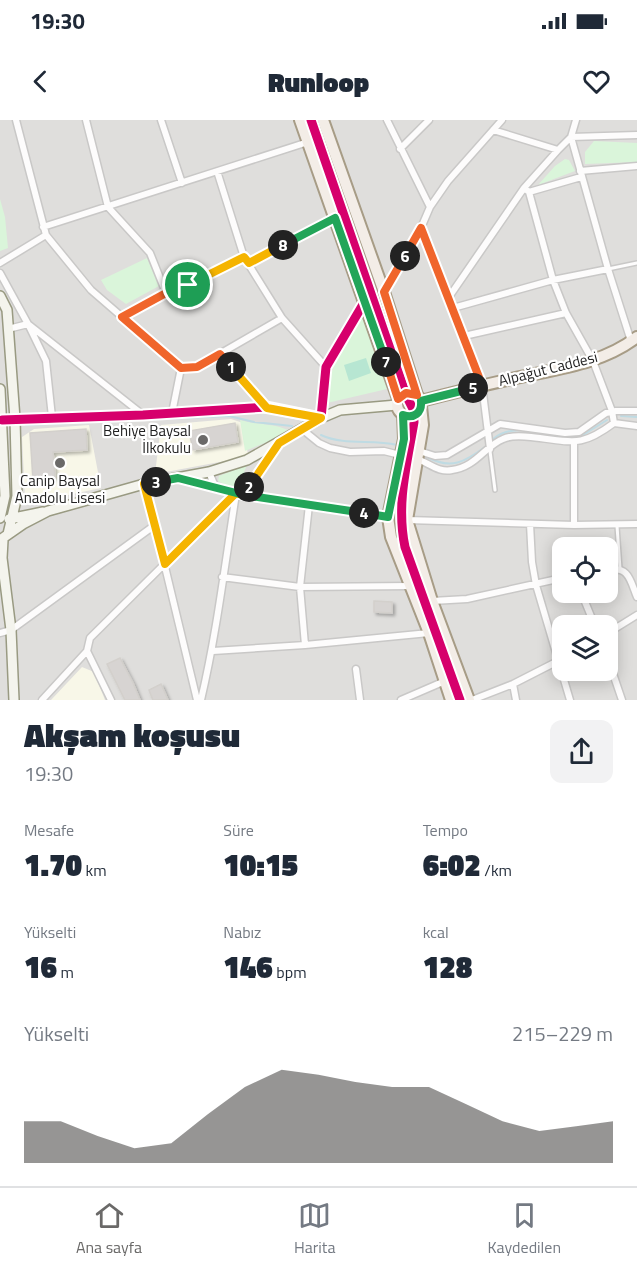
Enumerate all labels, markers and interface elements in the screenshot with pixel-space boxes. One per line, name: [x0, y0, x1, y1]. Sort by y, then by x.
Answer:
text: 19:30: [30, 4, 85, 38]
text: Runloop: [268, 61, 369, 102]
icon: back: [24, 65, 57, 98]
icon: heart: [580, 65, 613, 98]
pin: 8: [268, 230, 298, 260]
text: 8: [279, 233, 287, 257]
pin: 6: [390, 241, 420, 271]
text: 6: [401, 244, 409, 268]
pin: [162, 259, 213, 310]
icon: arrive: [171, 268, 204, 301]
street label: Alpağut Caddesi: [496, 345, 600, 392]
pin: 7: [371, 347, 401, 377]
text: 7: [382, 350, 390, 374]
pin: 1: [216, 352, 246, 382]
text: 1: [227, 355, 235, 379]
pin: 5: [458, 373, 488, 403]
text: 5: [469, 376, 477, 400]
place label: Behiye Baysal İlkokulu: [103, 419, 191, 459]
marker: Behiye Baysal İlkokulu: [196, 433, 210, 447]
marker: Canip Baysal Anadolu Lisesi: [53, 456, 67, 470]
pin: 3: [141, 467, 171, 497]
place label: Canip Baysal Anadolu Lisesi: [15, 469, 105, 509]
text: 3: [152, 470, 160, 494]
pin: 2: [234, 472, 264, 502]
text: 2: [245, 475, 253, 499]
pin: 4: [349, 498, 379, 528]
text: 4: [360, 501, 368, 525]
map controls: [552, 537, 618, 681]
button: locate: [552, 537, 618, 603]
button: layers: [552, 615, 618, 681]
text: Akşam koşusu: [24, 710, 240, 760]
button: share: [550, 720, 613, 783]
text: 19:30: [24, 758, 73, 789]
text: Mesafe: [24, 818, 74, 842]
text: Süre: [223, 818, 254, 842]
text: Tempo: [423, 818, 468, 842]
text: 1.70: [24, 842, 82, 888]
text: 10:15: [223, 842, 298, 888]
text: 6:02: [423, 842, 481, 888]
text: km: [82, 858, 107, 882]
text: /km: [481, 858, 512, 882]
text: Yükselti: [24, 920, 76, 944]
text: Nabız: [223, 920, 261, 944]
text: kcal: [423, 920, 449, 944]
text: 16: [24, 944, 57, 990]
text: 146: [223, 944, 273, 990]
text: 128: [423, 944, 472, 990]
text: m: [57, 960, 74, 984]
text: bpm: [273, 960, 307, 984]
text: Yükselti: [24, 1018, 89, 1049]
text: 215–229 m: [512, 1018, 613, 1049]
tab: Ana sayfa: [76, 1199, 142, 1259]
tab: Harita: [294, 1199, 336, 1259]
tab: Kaydedilen: [487, 1199, 561, 1259]

